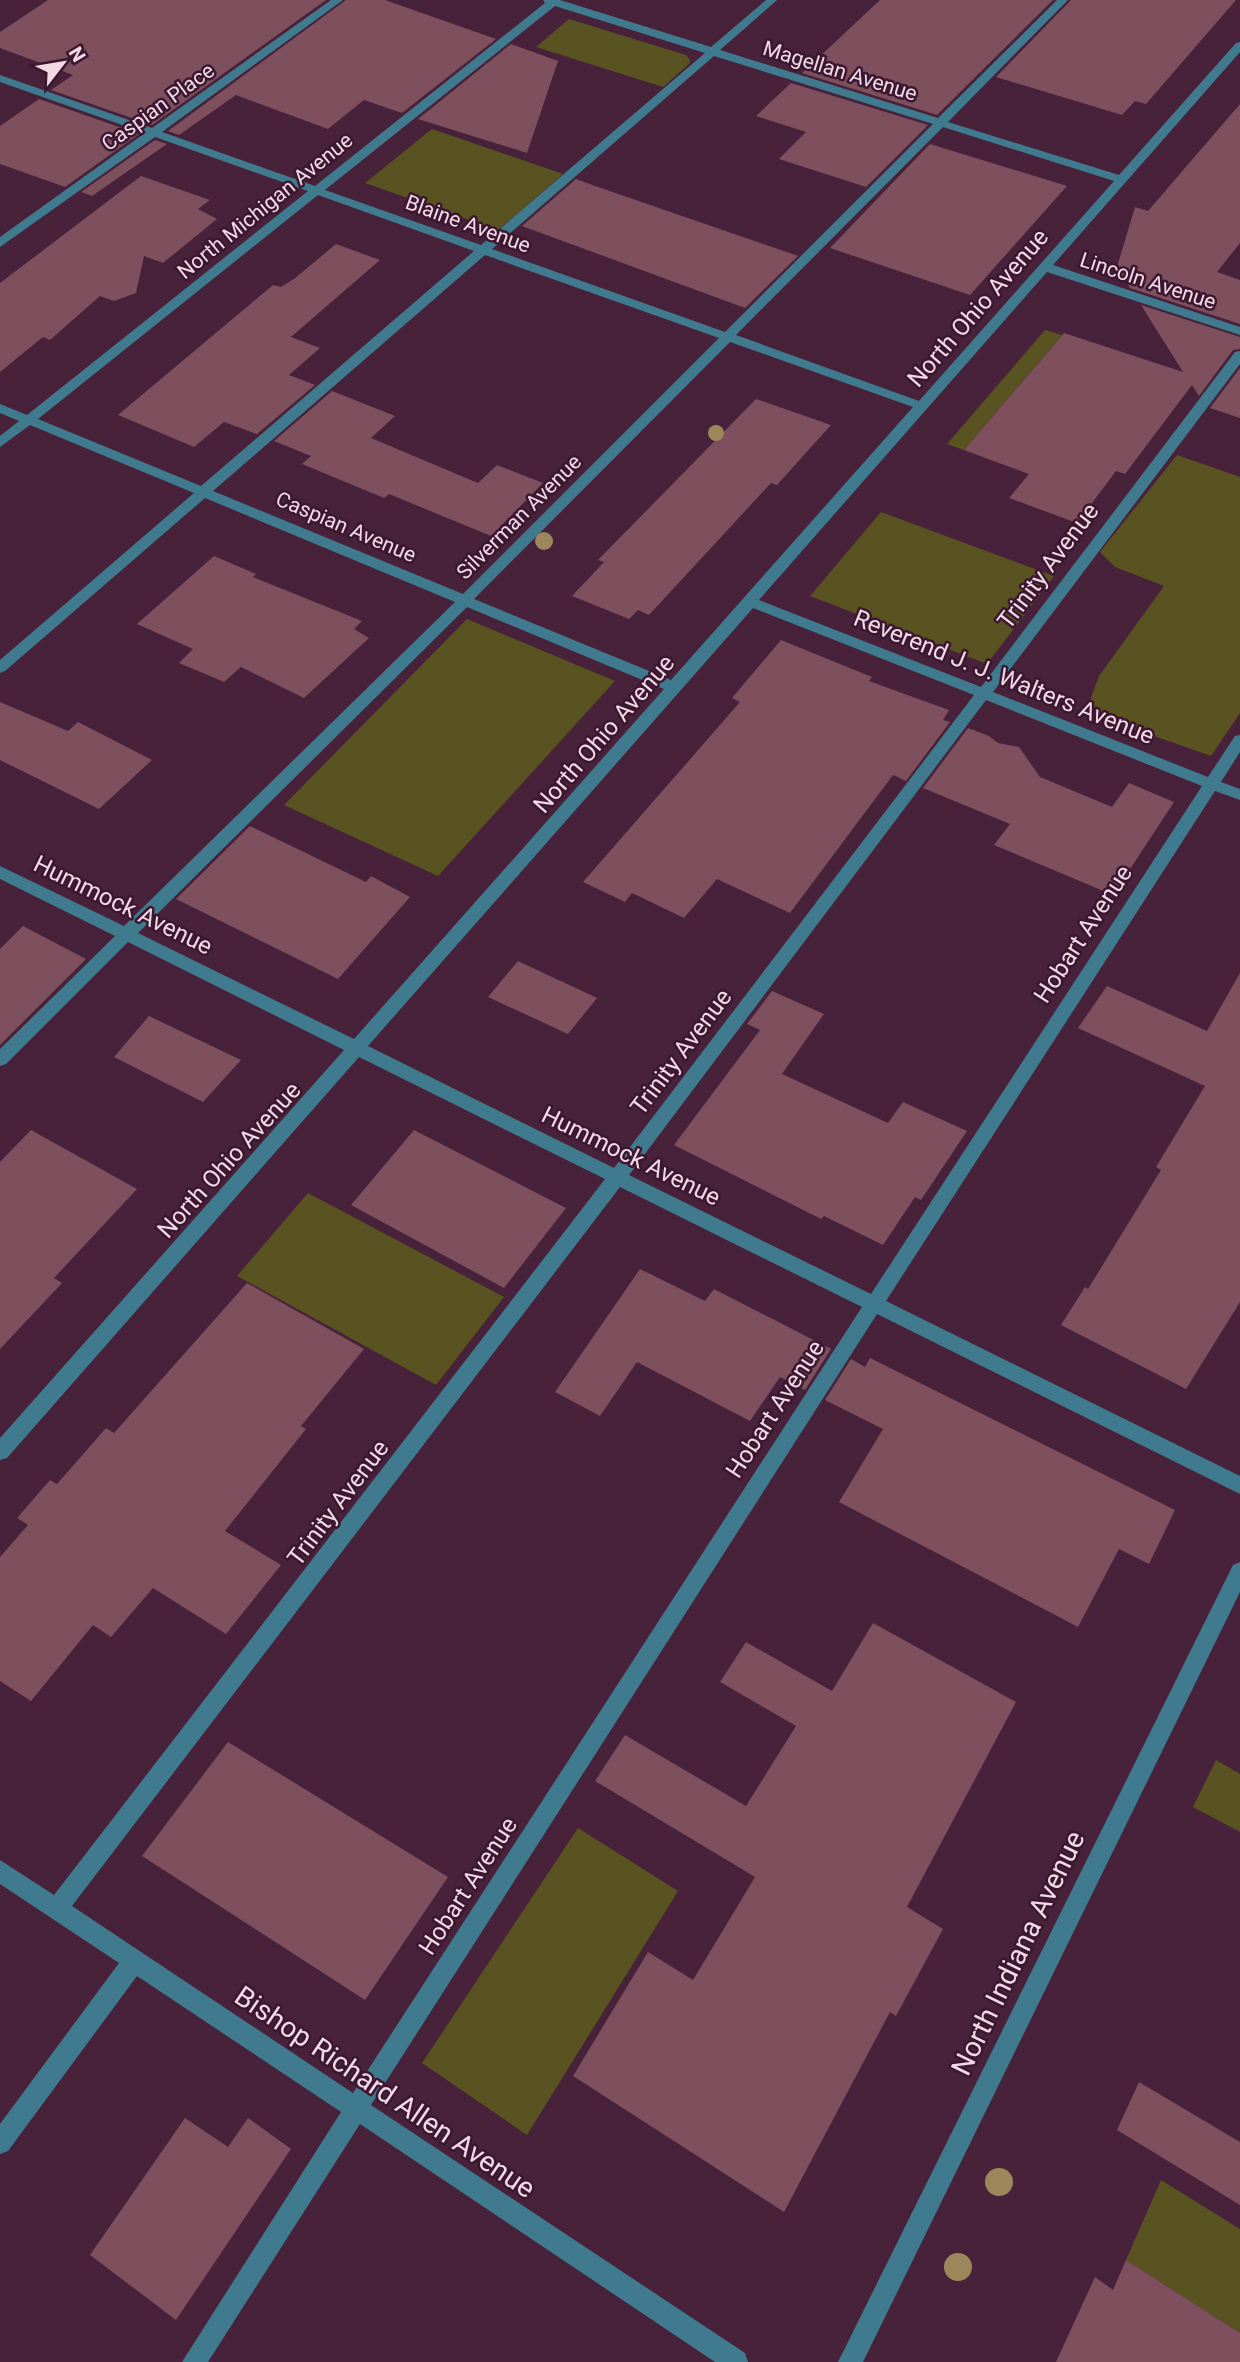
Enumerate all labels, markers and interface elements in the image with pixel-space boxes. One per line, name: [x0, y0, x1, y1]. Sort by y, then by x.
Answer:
north arrow: [28, 28, 98, 98]
street label: Magellan Avenue: [760, 36, 920, 106]
text: N: [64, 43, 90, 66]
street label: Caspian Place: [97, 58, 219, 156]
street label: North Michigan Avenue: [173, 128, 357, 284]
street label: Blaine Avenue: [402, 190, 534, 258]
street label: North Ohio Avenue: [902, 223, 1054, 393]
street label: Lincoln Avenue: [1077, 248, 1219, 314]
street label: Silverman Avenue: [452, 450, 586, 584]
street label: Caspian Avenue: [272, 487, 420, 567]
street label: Trinity Avenue: [992, 498, 1104, 634]
street label: Reverend J. J. Walters Avenue: [850, 604, 1158, 750]
street label: North Ohio Avenue: [528, 649, 680, 819]
street label: Hummock Avenue: [29, 850, 217, 960]
street label: Hobart Avenue: [1028, 860, 1138, 1008]
street label: Trinity Avenue: [625, 984, 737, 1120]
street label: North Ohio Avenue: [152, 1076, 306, 1244]
street label: Hummock Avenue: [537, 1101, 725, 1211]
street label: Hobart Avenue: [720, 1335, 830, 1483]
street label: Trinity Avenue: [282, 1435, 394, 1571]
street label: Hobart Avenue: [413, 1812, 523, 1960]
street label: North Indiana Avenue: [944, 1825, 1092, 2081]
street label: Bishop Richard Allen Avenue: [229, 1979, 541, 2205]

